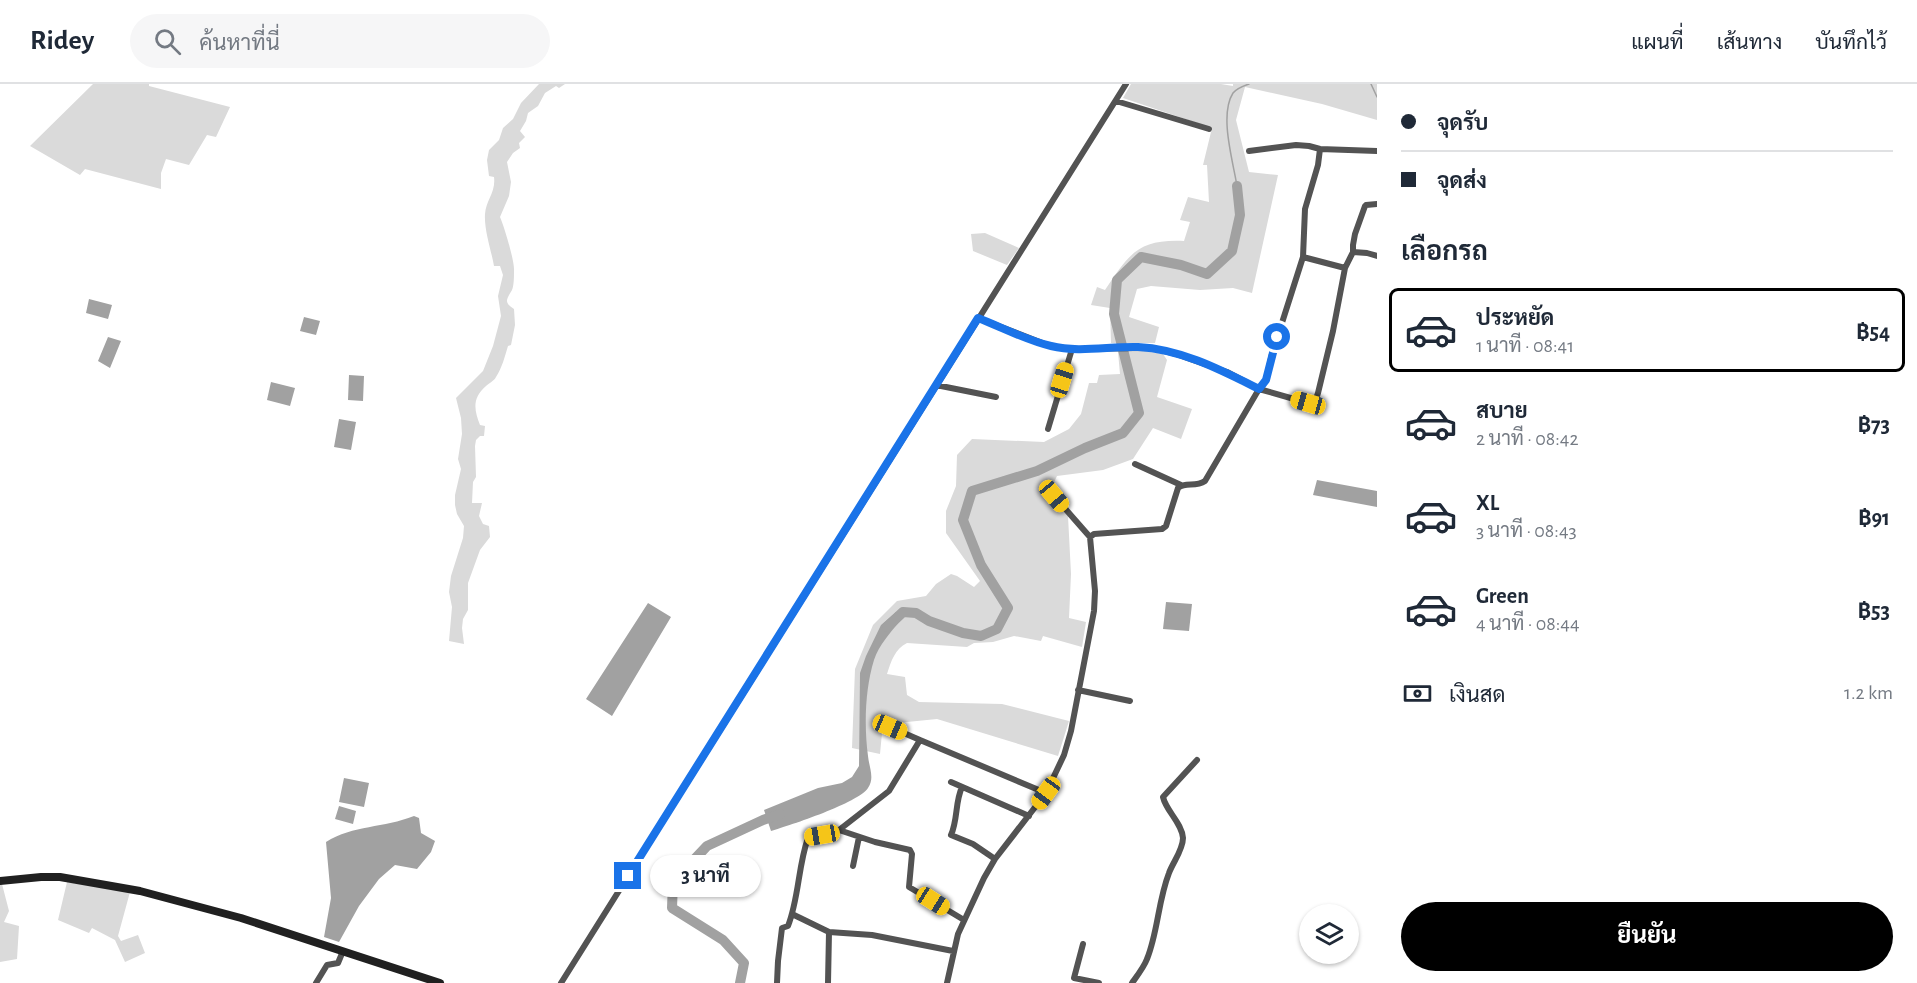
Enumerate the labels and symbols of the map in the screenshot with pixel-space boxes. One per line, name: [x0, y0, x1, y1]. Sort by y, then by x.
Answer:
route start: [1263, 323, 1290, 350]
car: [1048, 360, 1076, 400]
car: [1288, 389, 1328, 417]
car: [1036, 476, 1072, 516]
car: [870, 712, 910, 742]
car: [1028, 773, 1064, 813]
car: [803, 823, 841, 847]
callout: 3 นาที: [649, 855, 760, 897]
route end: [614, 862, 641, 889]
car: [913, 884, 953, 918]

